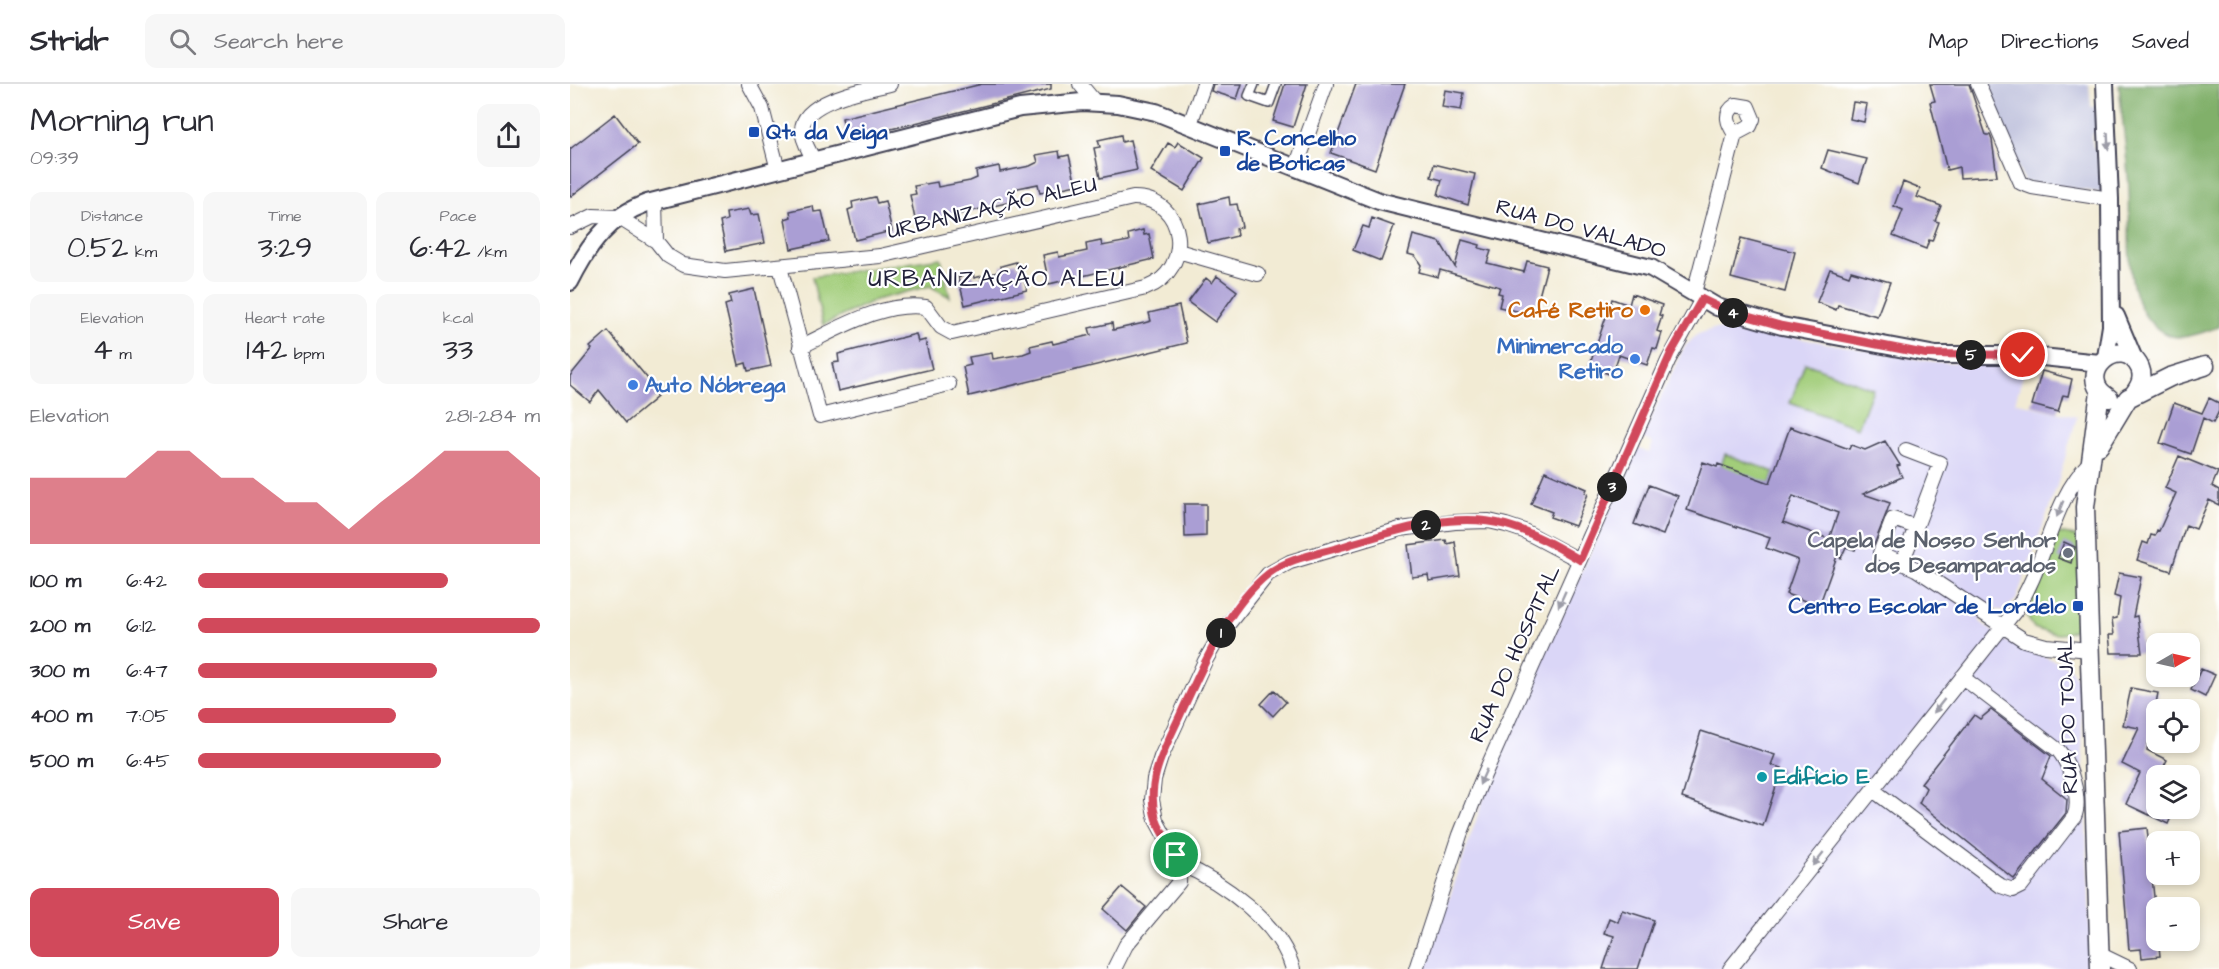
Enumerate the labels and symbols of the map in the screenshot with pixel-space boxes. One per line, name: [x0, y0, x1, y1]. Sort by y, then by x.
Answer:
place label: Qtª da Veiga: [766, 117, 889, 149]
place label: R. Concelho de Boticas: [1236, 123, 1357, 179]
marker: Qtª da Veiga: [747, 125, 761, 139]
one-way arrow: [2103, 132, 2112, 151]
marker: R. Concelho de Boticas: [1218, 144, 1232, 158]
street label: URBANIZAÇÃO ALEU: [884, 169, 1100, 247]
street label: RUA DO VALADO: [1492, 191, 1670, 267]
district label: URBANIZAÇÃO ALEU: [868, 262, 1126, 296]
place label: Café Retiro: [1508, 295, 1634, 326]
pin: 4: [1718, 298, 1748, 328]
marker: Café Retiro: [1638, 303, 1652, 317]
pin: [1997, 329, 2048, 380]
place label: Minimercado Retiro: [1497, 331, 1624, 387]
pin: 5: [1956, 340, 1986, 370]
marker: Minimercado Retiro: [1628, 352, 1642, 366]
place label: Auto Nóbrega: [645, 370, 786, 402]
marker: Auto Nóbrega: [626, 378, 640, 392]
pin: 3: [1597, 472, 1627, 502]
one-way arrow: [2055, 501, 2065, 519]
pin: 2: [1411, 510, 1441, 540]
place label: Capela de Nosso Senhor dos Desamparados: [1808, 525, 2057, 581]
marker: Capela de Nosso Senhor dos Desamparados: [2061, 546, 2075, 560]
street label: RUA DO HOSPITAL: [1462, 560, 1568, 748]
one-way arrow: [1557, 590, 1566, 608]
place label: Centro Escolar de Lordelo: [1789, 591, 2067, 622]
marker: Centro Escolar de Lordelo: [2071, 599, 2085, 613]
pin: 1: [1206, 618, 1236, 648]
north arrow: [2146, 633, 2200, 687]
street label: RUA DO TOJAL: [2050, 635, 2086, 795]
one-way arrow: [1933, 698, 1946, 714]
place label: Edifício E: [1774, 762, 1869, 793]
one-way arrow: [1478, 769, 1487, 786]
marker: Edifício E: [1755, 770, 1769, 784]
pin: [1150, 829, 1201, 880]
one-way arrow: [1813, 851, 1825, 866]

